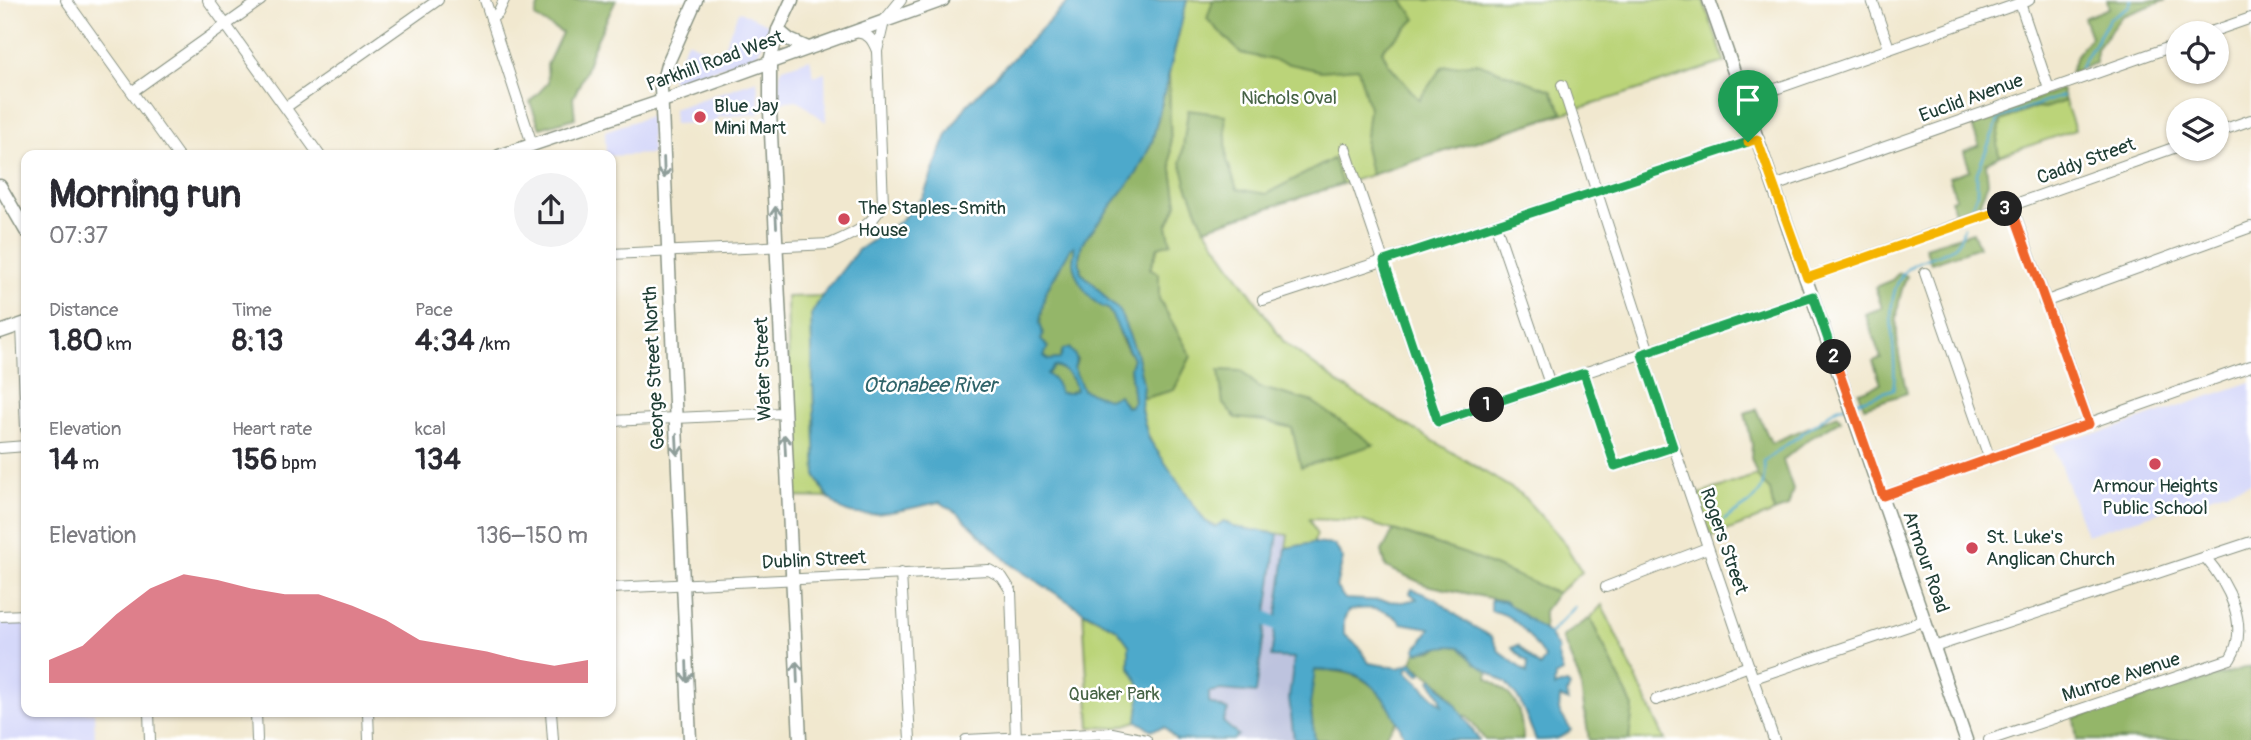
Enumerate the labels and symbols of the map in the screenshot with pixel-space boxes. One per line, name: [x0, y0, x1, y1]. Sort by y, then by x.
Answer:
street label: Parkhill Road West: [643, 25, 787, 97]
street label: Euclid Avenue: [1916, 68, 2027, 128]
pin: [1718, 70, 1778, 142]
park label: Nichols Oval: [1241, 86, 1337, 110]
place label: Blue Jay Mini Mart: [714, 94, 786, 140]
marker: Blue Jay Mini Mart: [692, 109, 708, 125]
street label: Caddy Street: [2034, 132, 2139, 190]
one-way arrow: [658, 157, 671, 180]
pin: 3: [1988, 192, 2022, 227]
place label: The Staples-Smith House: [858, 196, 1006, 242]
one-way arrow: [769, 207, 782, 229]
marker: The Staples-Smith House: [836, 211, 852, 227]
street label: George Street North: [638, 285, 670, 451]
street label: Water Street: [749, 316, 777, 421]
pin: 2: [1816, 340, 1852, 374]
water label: Otonabee River: [863, 372, 999, 399]
pin: 1: [1470, 388, 1504, 422]
one-way arrow: [671, 433, 684, 455]
one-way arrow: [778, 434, 791, 456]
marker: Armour Heights Public School: [2147, 456, 2163, 472]
place label: Armour Heights Public School: [2092, 474, 2218, 520]
street label: Rogers Street: [1695, 485, 1754, 598]
street label: Armour Road: [1897, 508, 1955, 616]
place label: St. Luke's Anglican Church: [1986, 525, 2115, 571]
marker: St. Luke's Anglican Church: [1964, 540, 1980, 556]
street label: Dublin Street: [761, 545, 867, 575]
street label: Munroe Avenue: [2059, 646, 2184, 707]
one-way arrow: [680, 660, 693, 683]
one-way arrow: [790, 661, 803, 684]
park label: Quaker Park: [1068, 682, 1160, 706]

